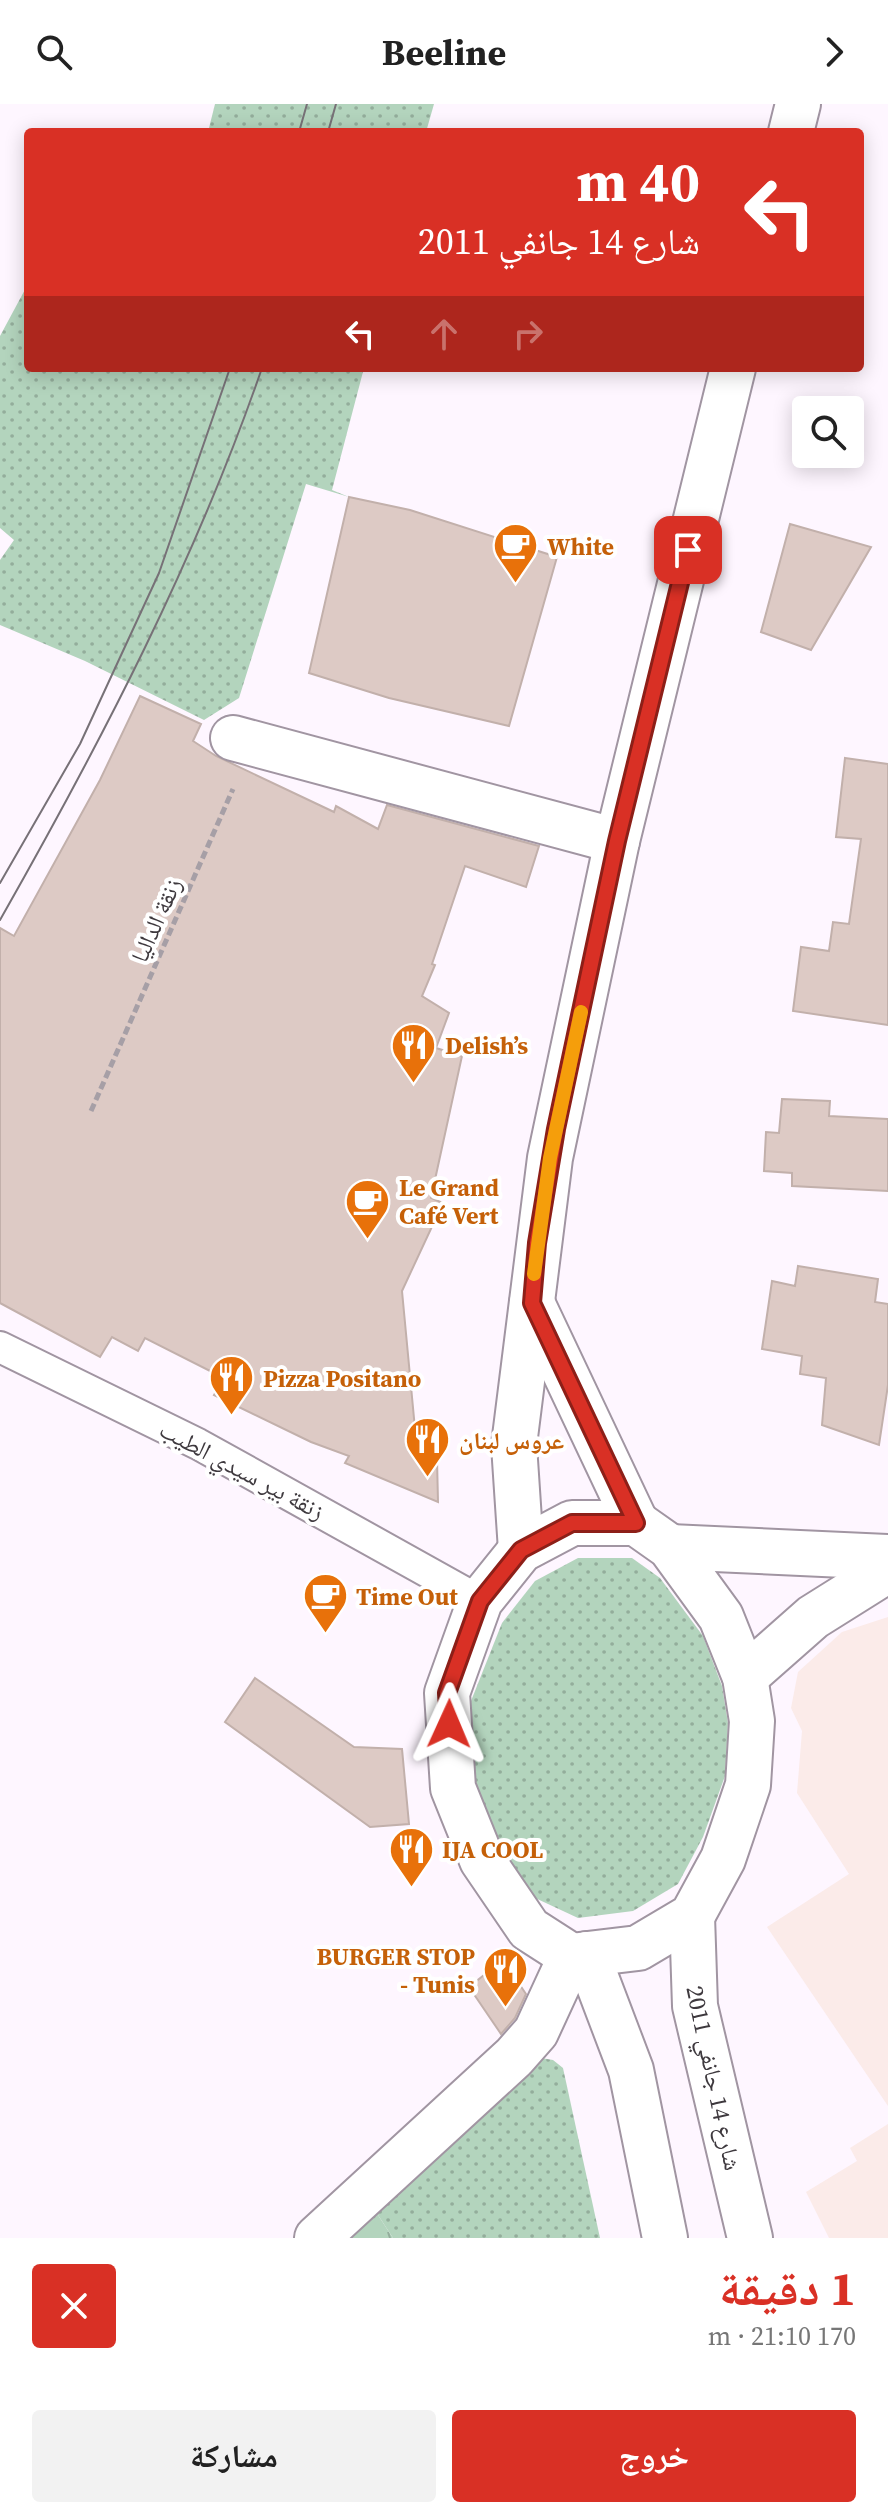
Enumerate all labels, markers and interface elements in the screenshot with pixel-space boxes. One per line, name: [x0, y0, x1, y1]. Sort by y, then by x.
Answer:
text: Beeline: [382, 28, 506, 77]
icon: search: [32, 30, 76, 74]
icon: forward: [812, 30, 856, 74]
text: 40 m: [577, 143, 700, 220]
icon: left: [728, 160, 832, 264]
text: شارع 14 جانفي 2011: [418, 217, 700, 266]
icon: left: [338, 312, 382, 356]
icon: ahead: [422, 312, 466, 356]
icon: right: [506, 312, 550, 356]
map controls: [792, 396, 864, 468]
button: search: [792, 396, 864, 468]
pin: [654, 516, 722, 584]
cafe icon: White: [492, 522, 540, 585]
icon: arrive: [666, 528, 710, 572]
place label: White: [547, 530, 614, 563]
street label: زنقة الداليا: [123, 873, 189, 967]
restaurant icon: Delish’s: [390, 1021, 438, 1084]
place label: Delish’s: [445, 1029, 528, 1062]
place label: Le Grand Café Vert: [399, 1171, 499, 1232]
cafe icon: Le Grand Café Vert: [344, 1177, 392, 1240]
restaurant icon: Pizza Positano: [208, 1354, 256, 1417]
place label: Pizza Positano: [263, 1362, 421, 1395]
street label: زنقة بير سيدي الطيب: [152, 1413, 330, 1530]
restaurant icon: عروس لبنان: [404, 1416, 452, 1479]
place label: عروس لبنان: [459, 1424, 564, 1457]
cafe icon: Time Out: [301, 1572, 349, 1635]
place label: Time Out: [356, 1580, 458, 1613]
position arrow: [407, 1682, 491, 1766]
restaurant icon: IJA COOL: [387, 1825, 435, 1888]
place label: IJA COOL: [442, 1833, 543, 1866]
place label: BURGER STOP - Tunis: [317, 1940, 475, 2001]
restaurant icon: BURGER STOP - Tunis: [482, 1946, 530, 2009]
street label: شارع 14 جانفي 2011: [675, 1983, 750, 2174]
text: 1 دقيقة: [719, 2255, 856, 2321]
button: close: [32, 2264, 116, 2348]
text: 170 m · 21:10: [708, 2318, 856, 2354]
button: مشاركة: [32, 2410, 436, 2502]
button: خروج: [452, 2410, 856, 2502]

